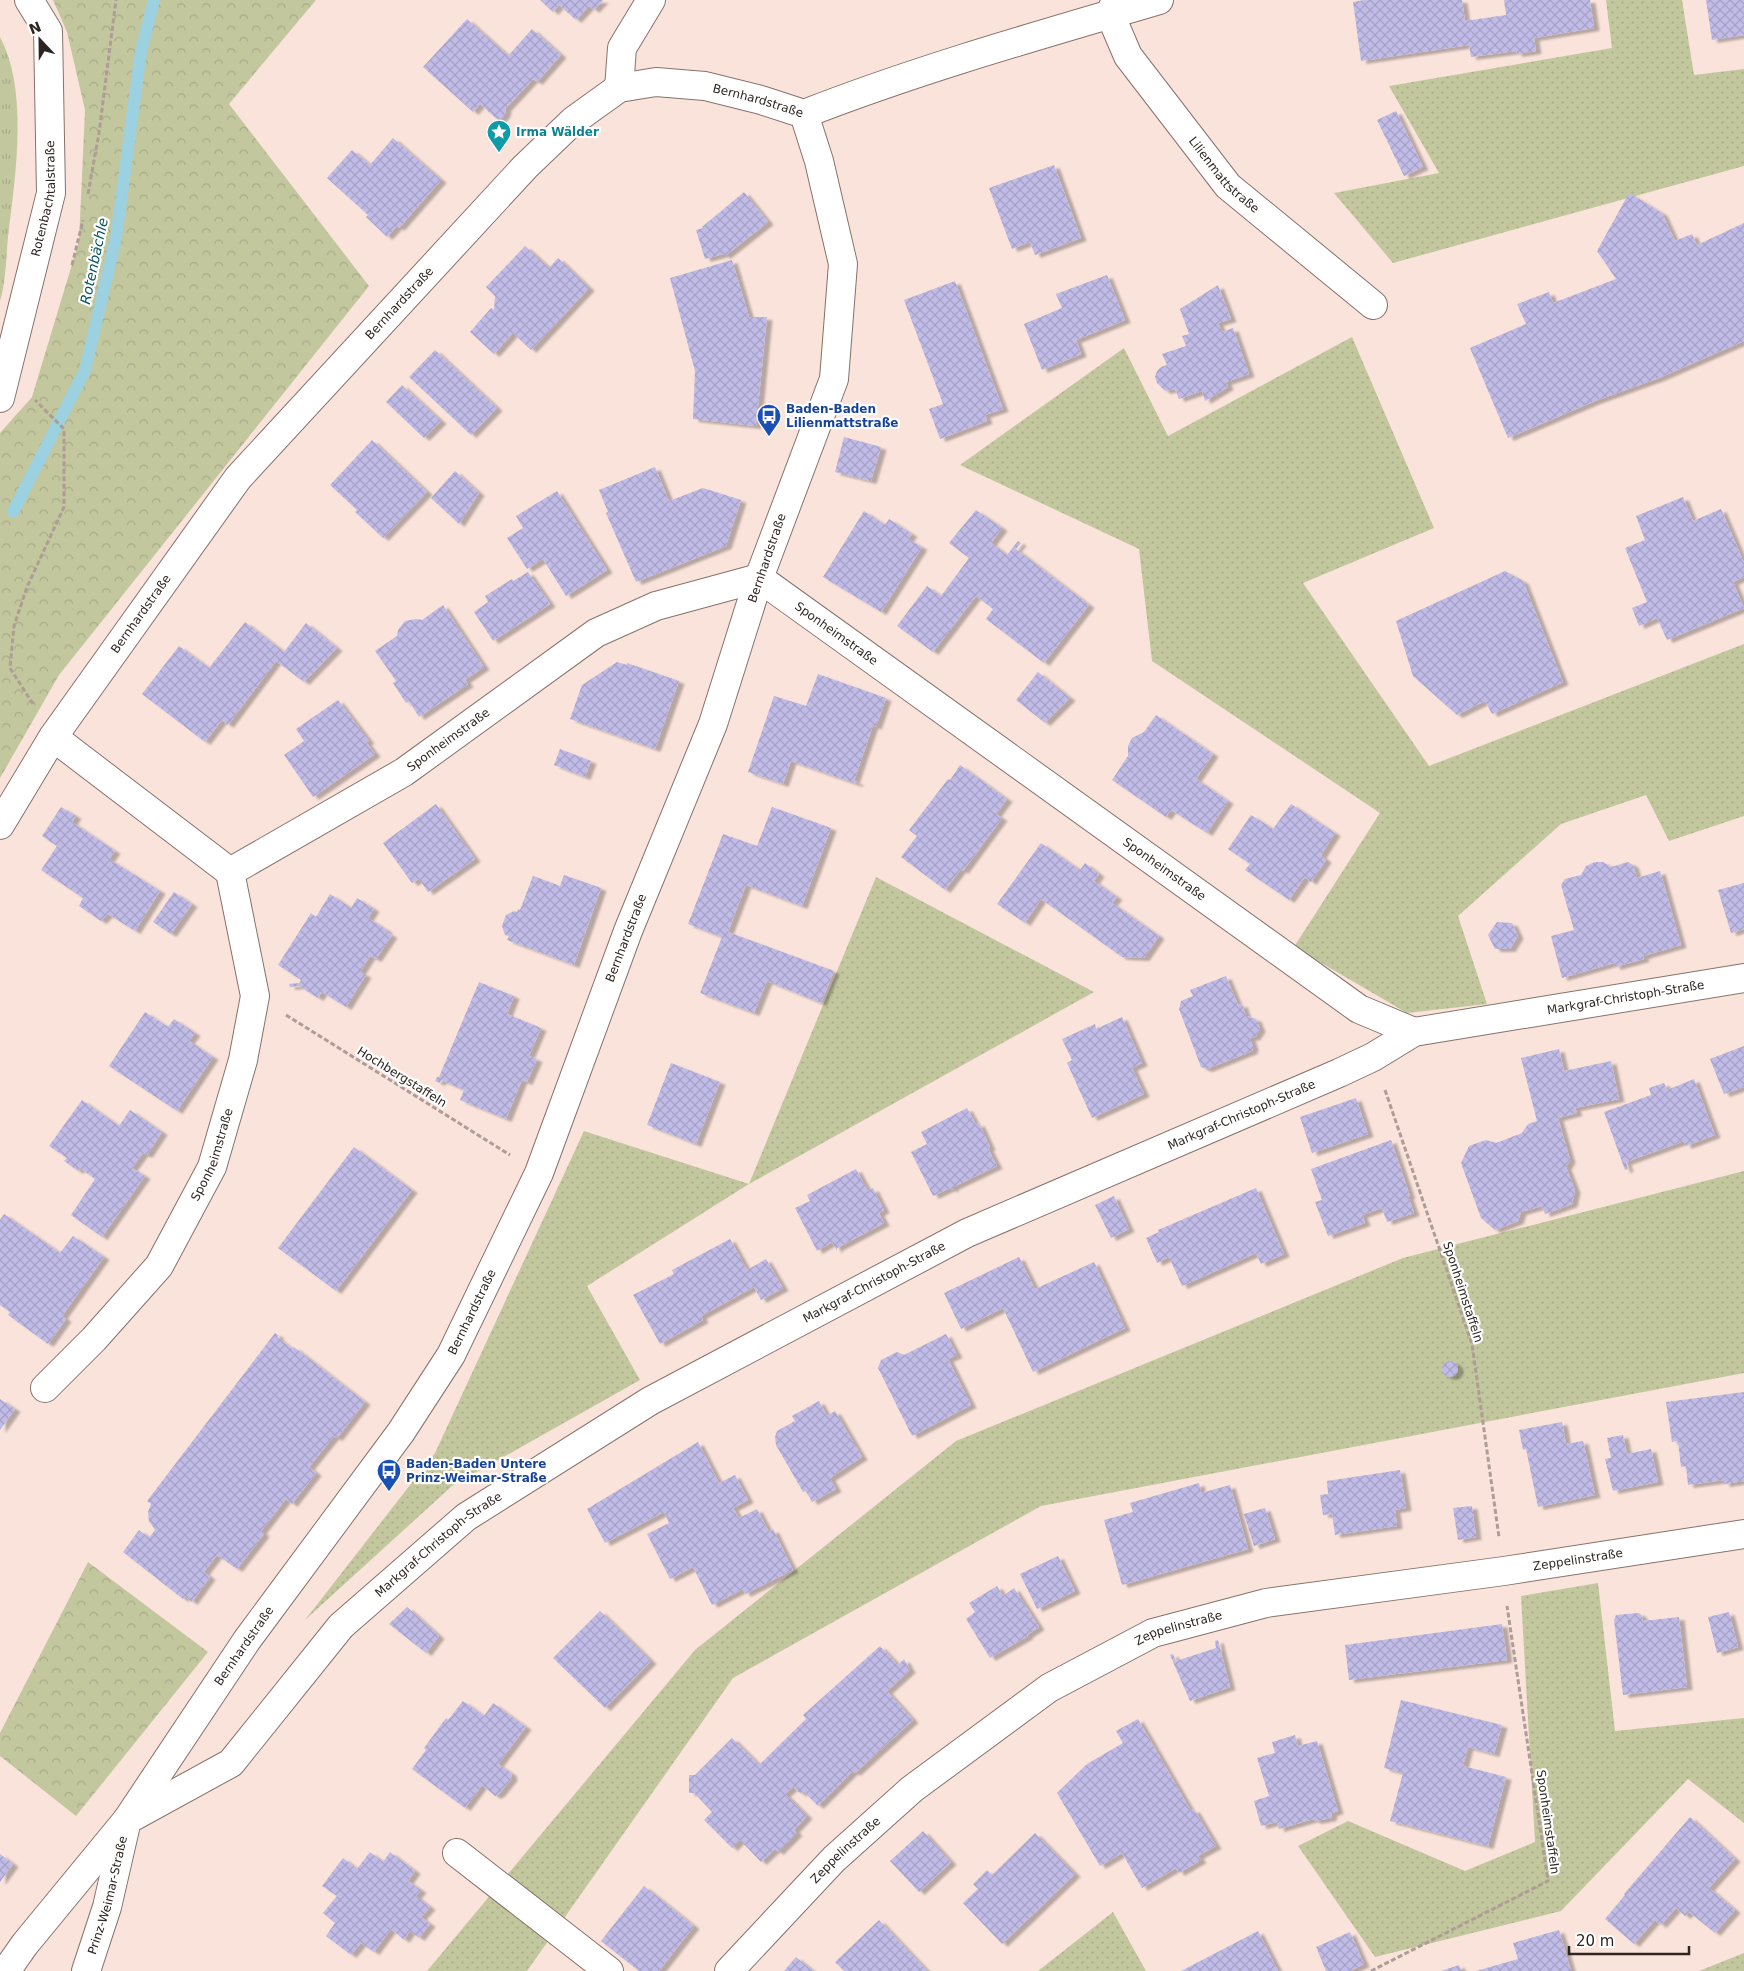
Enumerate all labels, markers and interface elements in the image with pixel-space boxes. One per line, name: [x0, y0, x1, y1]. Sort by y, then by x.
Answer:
north arrow: [15, 15, 65, 65]
text: N: [27, 18, 44, 38]
street label: Bernhardstraße: [711, 81, 805, 120]
place icon: Irma Wälder: [486, 119, 512, 153]
place label: Irma Wälder: [516, 125, 599, 139]
street label: Lilienmattstraße: [1186, 134, 1262, 216]
street label: Rotenbachtalstraße: [28, 140, 58, 258]
water label: Rotenbächle: [77, 216, 111, 306]
street label: Bernhardstraße: [363, 264, 436, 342]
place label: Baden-Baden Lilienmattstraße: [786, 402, 898, 430]
bus stop icon: Baden-Baden Lilienmattstraße: [756, 403, 782, 437]
street label: Bernhardstraße: [745, 512, 789, 604]
street label: Bernhardstraße: [108, 572, 174, 656]
street label: Sponheimstraße: [792, 599, 880, 668]
street label: Sponheimstraße: [404, 705, 492, 774]
street label: Sponheimstraße: [1120, 835, 1208, 904]
street label: Bernhardstraße: [603, 892, 649, 984]
street label: Markgraf-Christoph-Straße: [1546, 978, 1705, 1017]
street label: Hochbergstaffeln: [355, 1044, 449, 1110]
street label: Markgraf-Christoph-Straße: [1166, 1077, 1318, 1153]
street label: Sponheimstraße: [188, 1107, 236, 1203]
street label: Markgraf-Christoph-Straße: [801, 1239, 948, 1326]
street label: Sponheimstaffeln: [1440, 1240, 1486, 1344]
street label: Bernhardstraße: [445, 1267, 499, 1357]
place label: Baden-Baden Untere Prinz-Weimar-Straße: [406, 1457, 547, 1485]
bus stop icon: Baden-Baden Untere Prinz-Weimar-Straße: [376, 1458, 402, 1492]
street label: Markgraf-Christoph-Straße: [372, 1489, 504, 1600]
street label: Zeppelinstraße: [1532, 1546, 1624, 1573]
street label: Bernhardstraße: [211, 1604, 277, 1688]
street label: Zeppelinstraße: [1132, 1608, 1224, 1648]
street label: Sponheimstaffeln: [1534, 1769, 1562, 1875]
street label: Zeppelinstraße: [808, 1814, 883, 1886]
street label: Prinz-Weimar-Straße: [85, 1835, 130, 1956]
scale bar: [1569, 1924, 1689, 1956]
text: 20 m: [1576, 1932, 1614, 1950]

